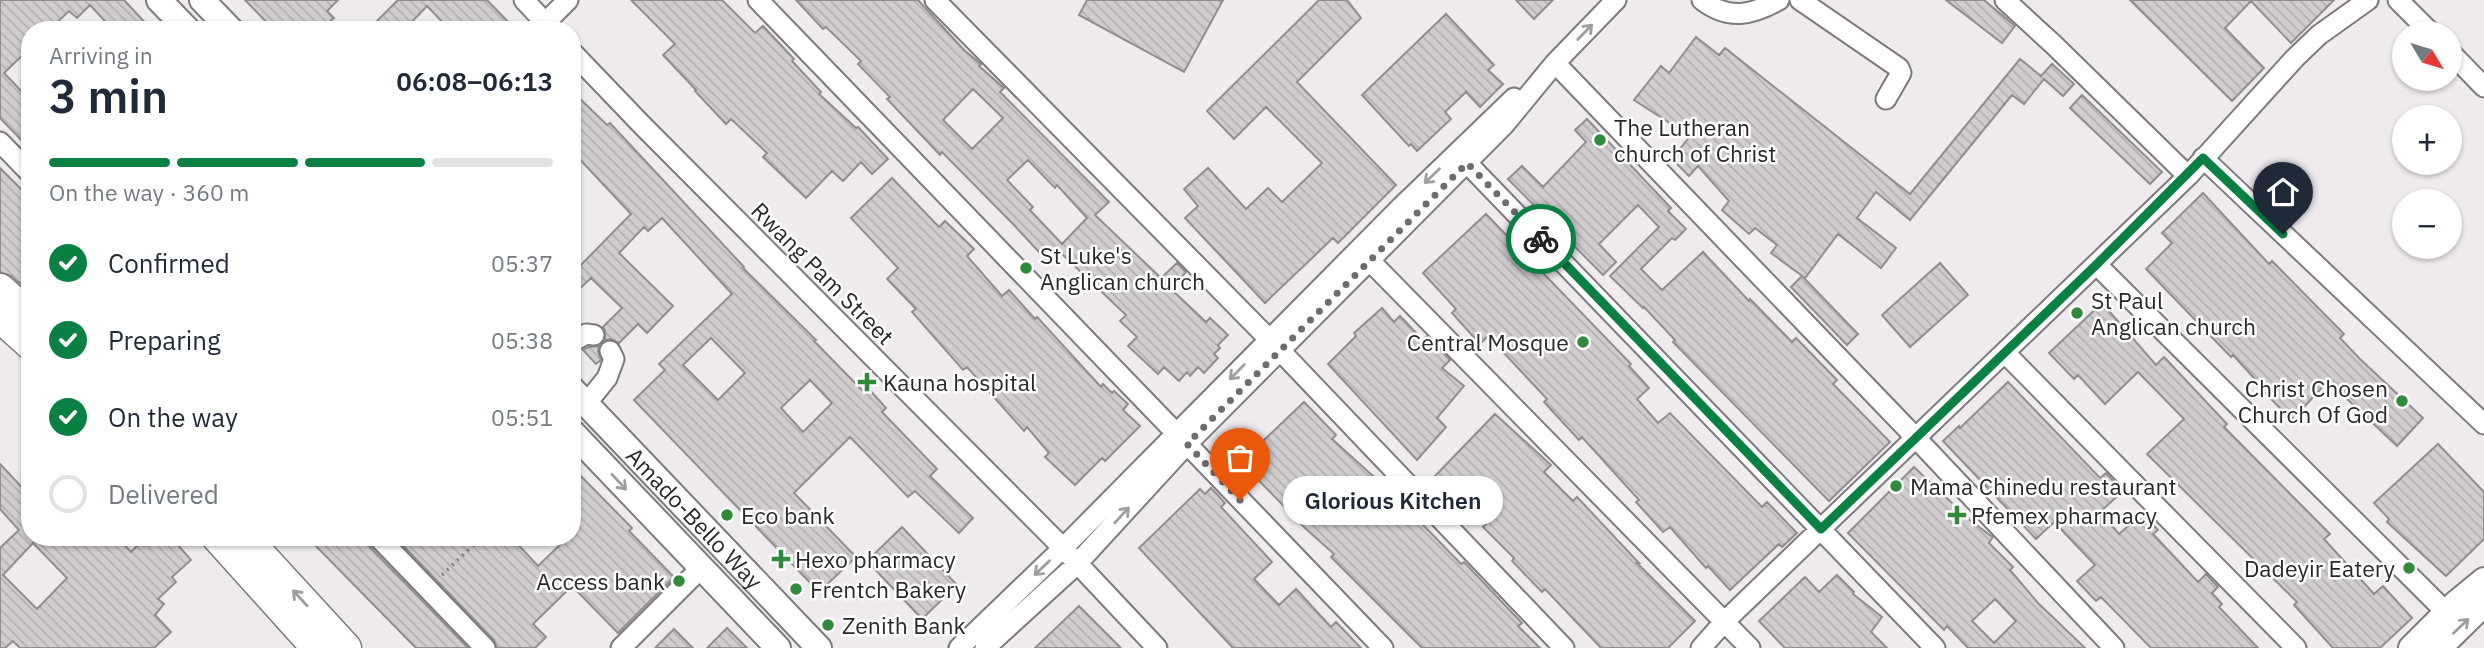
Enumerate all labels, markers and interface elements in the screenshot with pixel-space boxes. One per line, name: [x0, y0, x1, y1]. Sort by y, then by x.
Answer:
north arrow: [2392, 21, 2462, 91]
map controls: [2392, 21, 2462, 259]
one-way arrow: [1577, 23, 1594, 40]
text: Arriving in: [49, 40, 153, 70]
text: 06:08–06:13: [396, 64, 553, 98]
text: 3 min: [49, 66, 168, 126]
button: +: [2392, 105, 2462, 175]
place label: The Lutheran church of Christ: [1614, 112, 1776, 168]
marker: The Lutheran church of Christ: [1592, 132, 1608, 148]
pin: [2253, 162, 2313, 234]
one-way arrow: [1424, 167, 1441, 184]
icon: home: [2264, 173, 2302, 211]
text: On the way · 360 m: [49, 177, 249, 207]
button: −: [2392, 189, 2462, 259]
street label: Rwang Pam Street: [745, 195, 901, 351]
courier: [1506, 204, 1576, 274]
icon: bike: [1522, 220, 1560, 258]
place label: St Luke's Anglican church: [1040, 240, 1205, 296]
icon: check: [49, 244, 87, 282]
text: Confirmed: [108, 246, 230, 280]
text: 05:37: [491, 248, 553, 278]
marker: St Luke's Anglican church: [1018, 260, 1034, 276]
place label: St Paul Anglican church: [2091, 285, 2256, 341]
marker: St Paul Anglican church: [2069, 305, 2085, 321]
icon: check: [49, 321, 87, 359]
text: Preparing: [108, 323, 221, 357]
text: 05:38: [491, 325, 553, 355]
place label: Central Mosque: [1407, 327, 1569, 357]
marker: Central Mosque: [1575, 334, 1591, 350]
one-way arrow: [1229, 363, 1246, 380]
place label: Kauna hospital: [883, 367, 1036, 397]
marker: Kauna hospital: [857, 372, 877, 392]
place label: Christ Chosen Church Of God: [2238, 373, 2388, 429]
marker: Christ Chosen Church Of God: [2394, 393, 2410, 409]
icon: check: [49, 398, 87, 436]
text: On the way: [108, 400, 238, 434]
text: 05:51: [491, 402, 553, 432]
pin: [1210, 428, 1270, 500]
icon: bag: [1221, 439, 1259, 477]
street label: Amado-Bello Way: [620, 440, 770, 596]
place label: Mama Chinedu restaurant: [1910, 471, 2177, 501]
one-way arrow: [611, 473, 628, 490]
callout: Glorious Kitchen: [1282, 476, 1502, 524]
text: Delivered: [108, 477, 219, 511]
marker: Mama Chinedu restaurant: [1888, 478, 1904, 494]
text: Glorious Kitchen: [1305, 485, 1481, 515]
place label: Eco bank: [741, 500, 835, 530]
place label: Pfemex pharmacy: [1971, 500, 2158, 530]
one-way arrow: [1114, 506, 1130, 524]
marker: Eco bank: [719, 507, 735, 523]
marker: Pfemex pharmacy: [1949, 507, 1965, 523]
place label: Hexo pharmacy: [795, 544, 956, 574]
marker: Hexo pharmacy: [773, 551, 789, 567]
place label: Dadeyir Eatery: [2244, 553, 2396, 583]
one-way arrow: [1034, 559, 1051, 576]
marker: Dadeyir Eatery: [2401, 560, 2417, 576]
place label: Access bank: [536, 566, 665, 596]
marker: Access bank: [671, 573, 687, 589]
place label: Frentch Bakery: [810, 574, 967, 604]
marker: Frentch Bakery: [788, 581, 804, 597]
one-way arrow: [291, 590, 308, 607]
place label: Zenith Bank: [842, 610, 966, 640]
marker: Zenith Bank: [820, 617, 836, 633]
one-way arrow: [2452, 617, 2469, 634]

